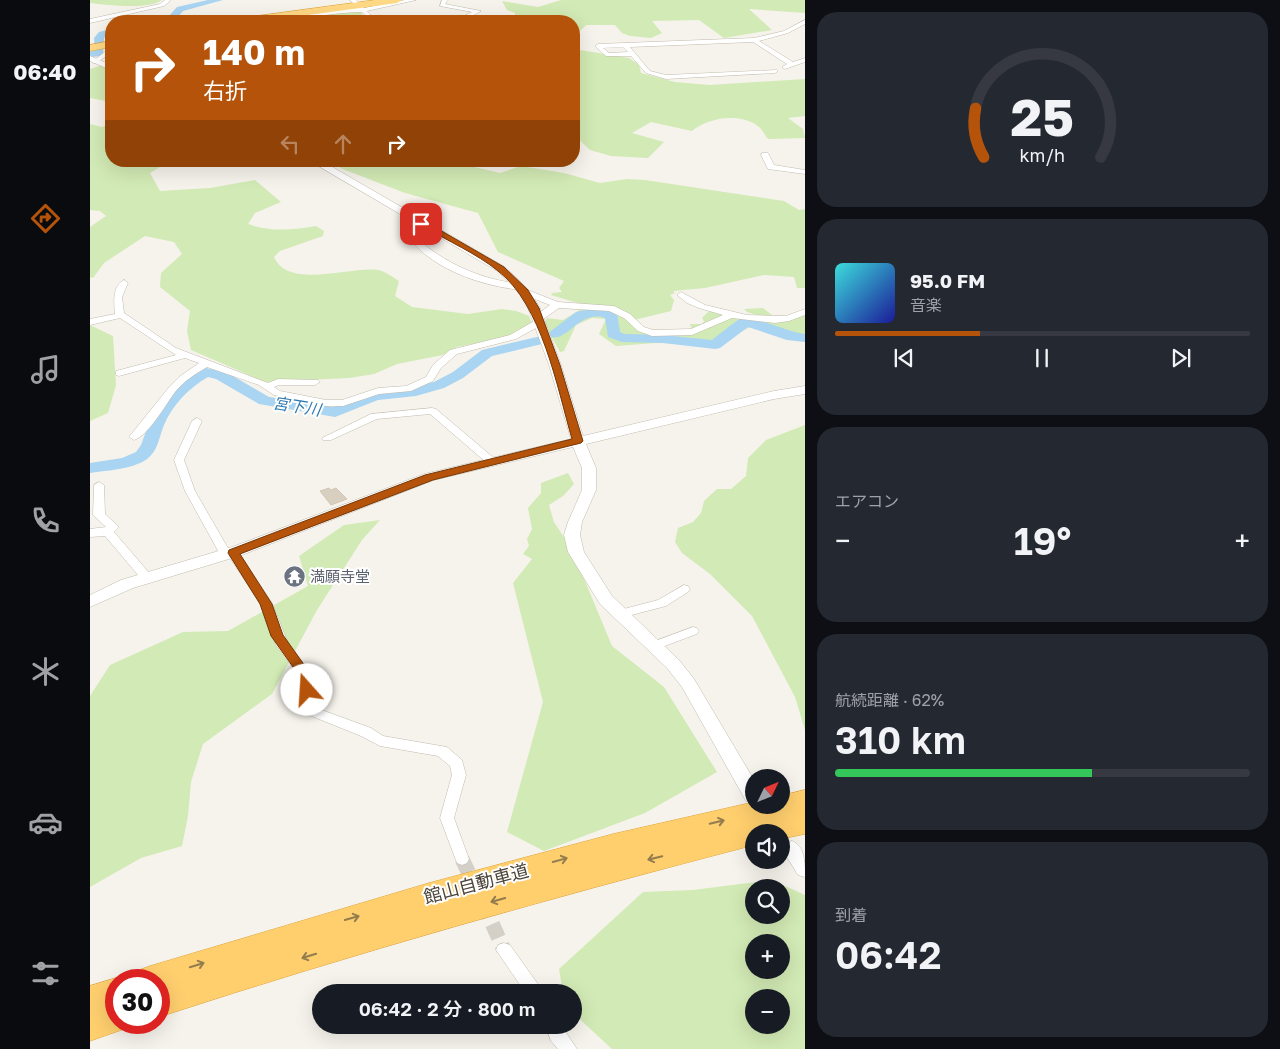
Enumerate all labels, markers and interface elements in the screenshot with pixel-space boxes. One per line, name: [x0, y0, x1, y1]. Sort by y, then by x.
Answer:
text: 140 m: [203, 31, 305, 73]
icon: right: [120, 35, 185, 100]
text: 06:40: [13, 58, 77, 85]
text: 右折: [203, 77, 247, 104]
text: 25: [1011, 85, 1074, 147]
icon: left: [276, 130, 304, 158]
icon: ahead: [329, 130, 357, 158]
icon: right: [382, 130, 410, 158]
text: km/h: [1020, 144, 1065, 166]
icon: directions: [28, 201, 63, 236]
pin: [400, 203, 442, 245]
icon: arrive: [407, 210, 435, 238]
text: 95.0 FM: [910, 269, 985, 292]
text: 音楽: [910, 295, 942, 315]
icon: previous: [890, 344, 918, 372]
icon: pause: [1028, 344, 1056, 372]
icon: next: [1167, 344, 1195, 372]
icon: music: [28, 352, 63, 387]
water label: 宮下川: [272, 392, 324, 420]
text: エアコン: [835, 491, 899, 511]
icon: phone: [28, 503, 63, 538]
text: 19°: [1014, 518, 1071, 563]
text: −: [835, 524, 850, 557]
text: +: [1235, 524, 1250, 557]
temple icon: 満願寺堂: [282, 564, 306, 588]
place label: 満願寺堂: [310, 567, 370, 585]
icon: climate: [28, 654, 63, 689]
position arrow: [280, 663, 332, 715]
text: 航続距離 · 62%: [835, 690, 944, 710]
text: 310 km: [835, 717, 966, 762]
north arrow: [745, 769, 790, 814]
map controls: [745, 769, 790, 1034]
icon: car: [28, 805, 63, 840]
one-way arrow: [709, 817, 725, 826]
button: sound: [745, 824, 790, 869]
one-way arrow: [648, 854, 664, 864]
one-way arrow: [551, 855, 567, 865]
street label: 館山自動車道: [421, 858, 531, 908]
button: search: [745, 879, 790, 924]
one-way arrow: [491, 895, 507, 905]
text: 到着: [835, 905, 867, 925]
one-way arrow: [344, 912, 360, 922]
text: 06:42: [835, 932, 941, 977]
button: +: [745, 934, 790, 979]
one-way arrow: [301, 951, 317, 961]
icon: filters: [28, 956, 63, 991]
one-way arrow: [189, 960, 205, 970]
speed limit sign: 30: [105, 969, 170, 1034]
button: −: [745, 989, 790, 1034]
text: 06:42 · 2 分 · 800 m: [359, 997, 535, 1020]

